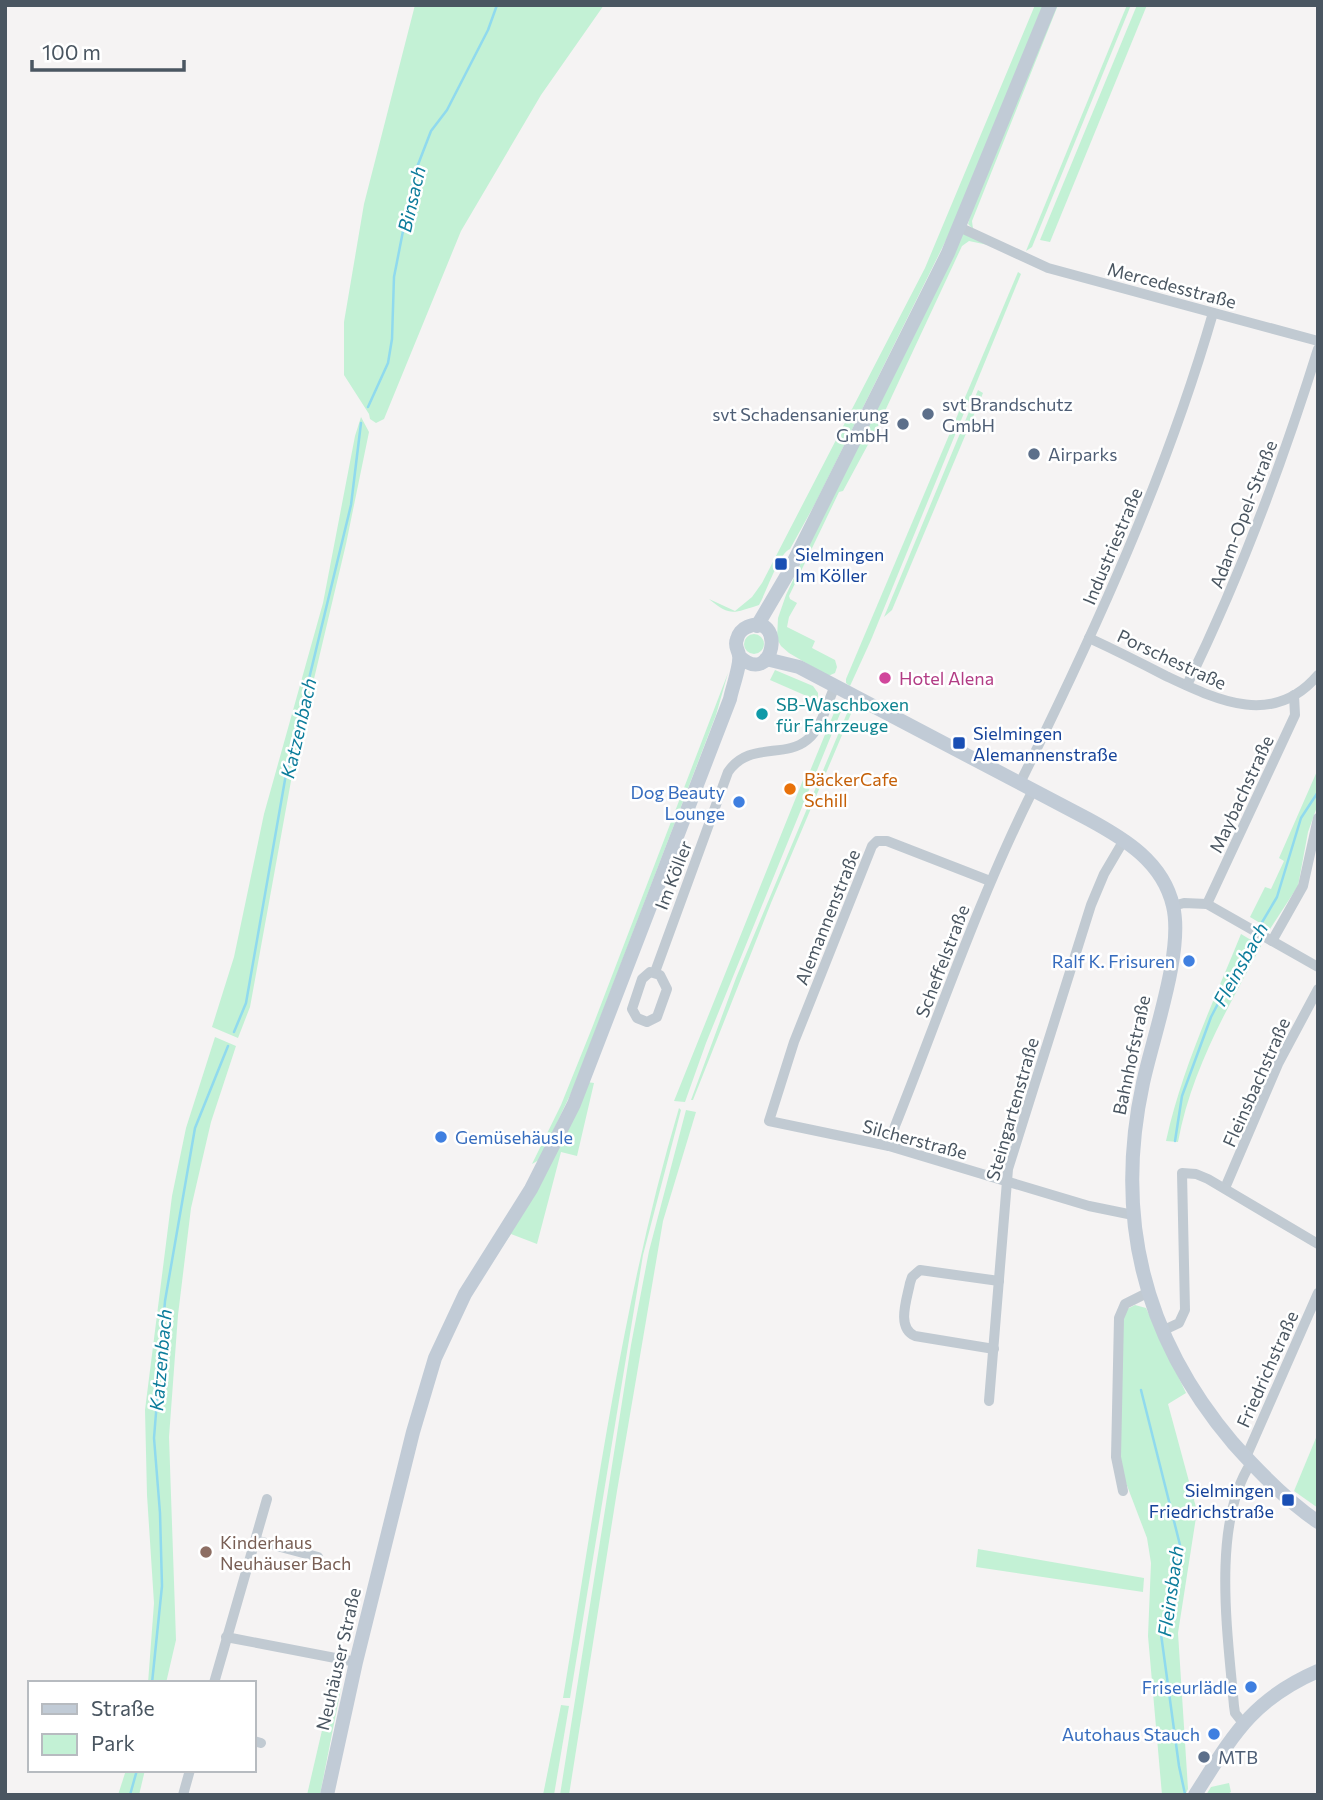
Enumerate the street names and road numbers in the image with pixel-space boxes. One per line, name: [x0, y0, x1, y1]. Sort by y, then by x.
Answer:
street label: Mercedesstraße: [1105, 257, 1239, 313]
street label: Adam-Opel-Straße: [1205, 437, 1281, 591]
street label: Industriestraße: [1077, 484, 1147, 608]
street label: Porschestraße: [1114, 624, 1230, 694]
street label: Maybachstraße: [1204, 732, 1278, 856]
street label: Im Köller: [650, 837, 696, 913]
street label: Alemannenstraße: [790, 846, 864, 988]
street label: Scheffelstraße: [910, 902, 974, 1020]
street label: Bahnhofstraße: [1108, 993, 1154, 1117]
street label: Fleinsbachstraße: [1218, 1014, 1294, 1150]
street label: Steingartenstraße: [981, 1035, 1043, 1183]
street label: Silcherstraße: [860, 1114, 970, 1164]
street label: Friedrichstraße: [1231, 1307, 1303, 1431]
street label: Neuhäuser Straße: [311, 1586, 365, 1732]

